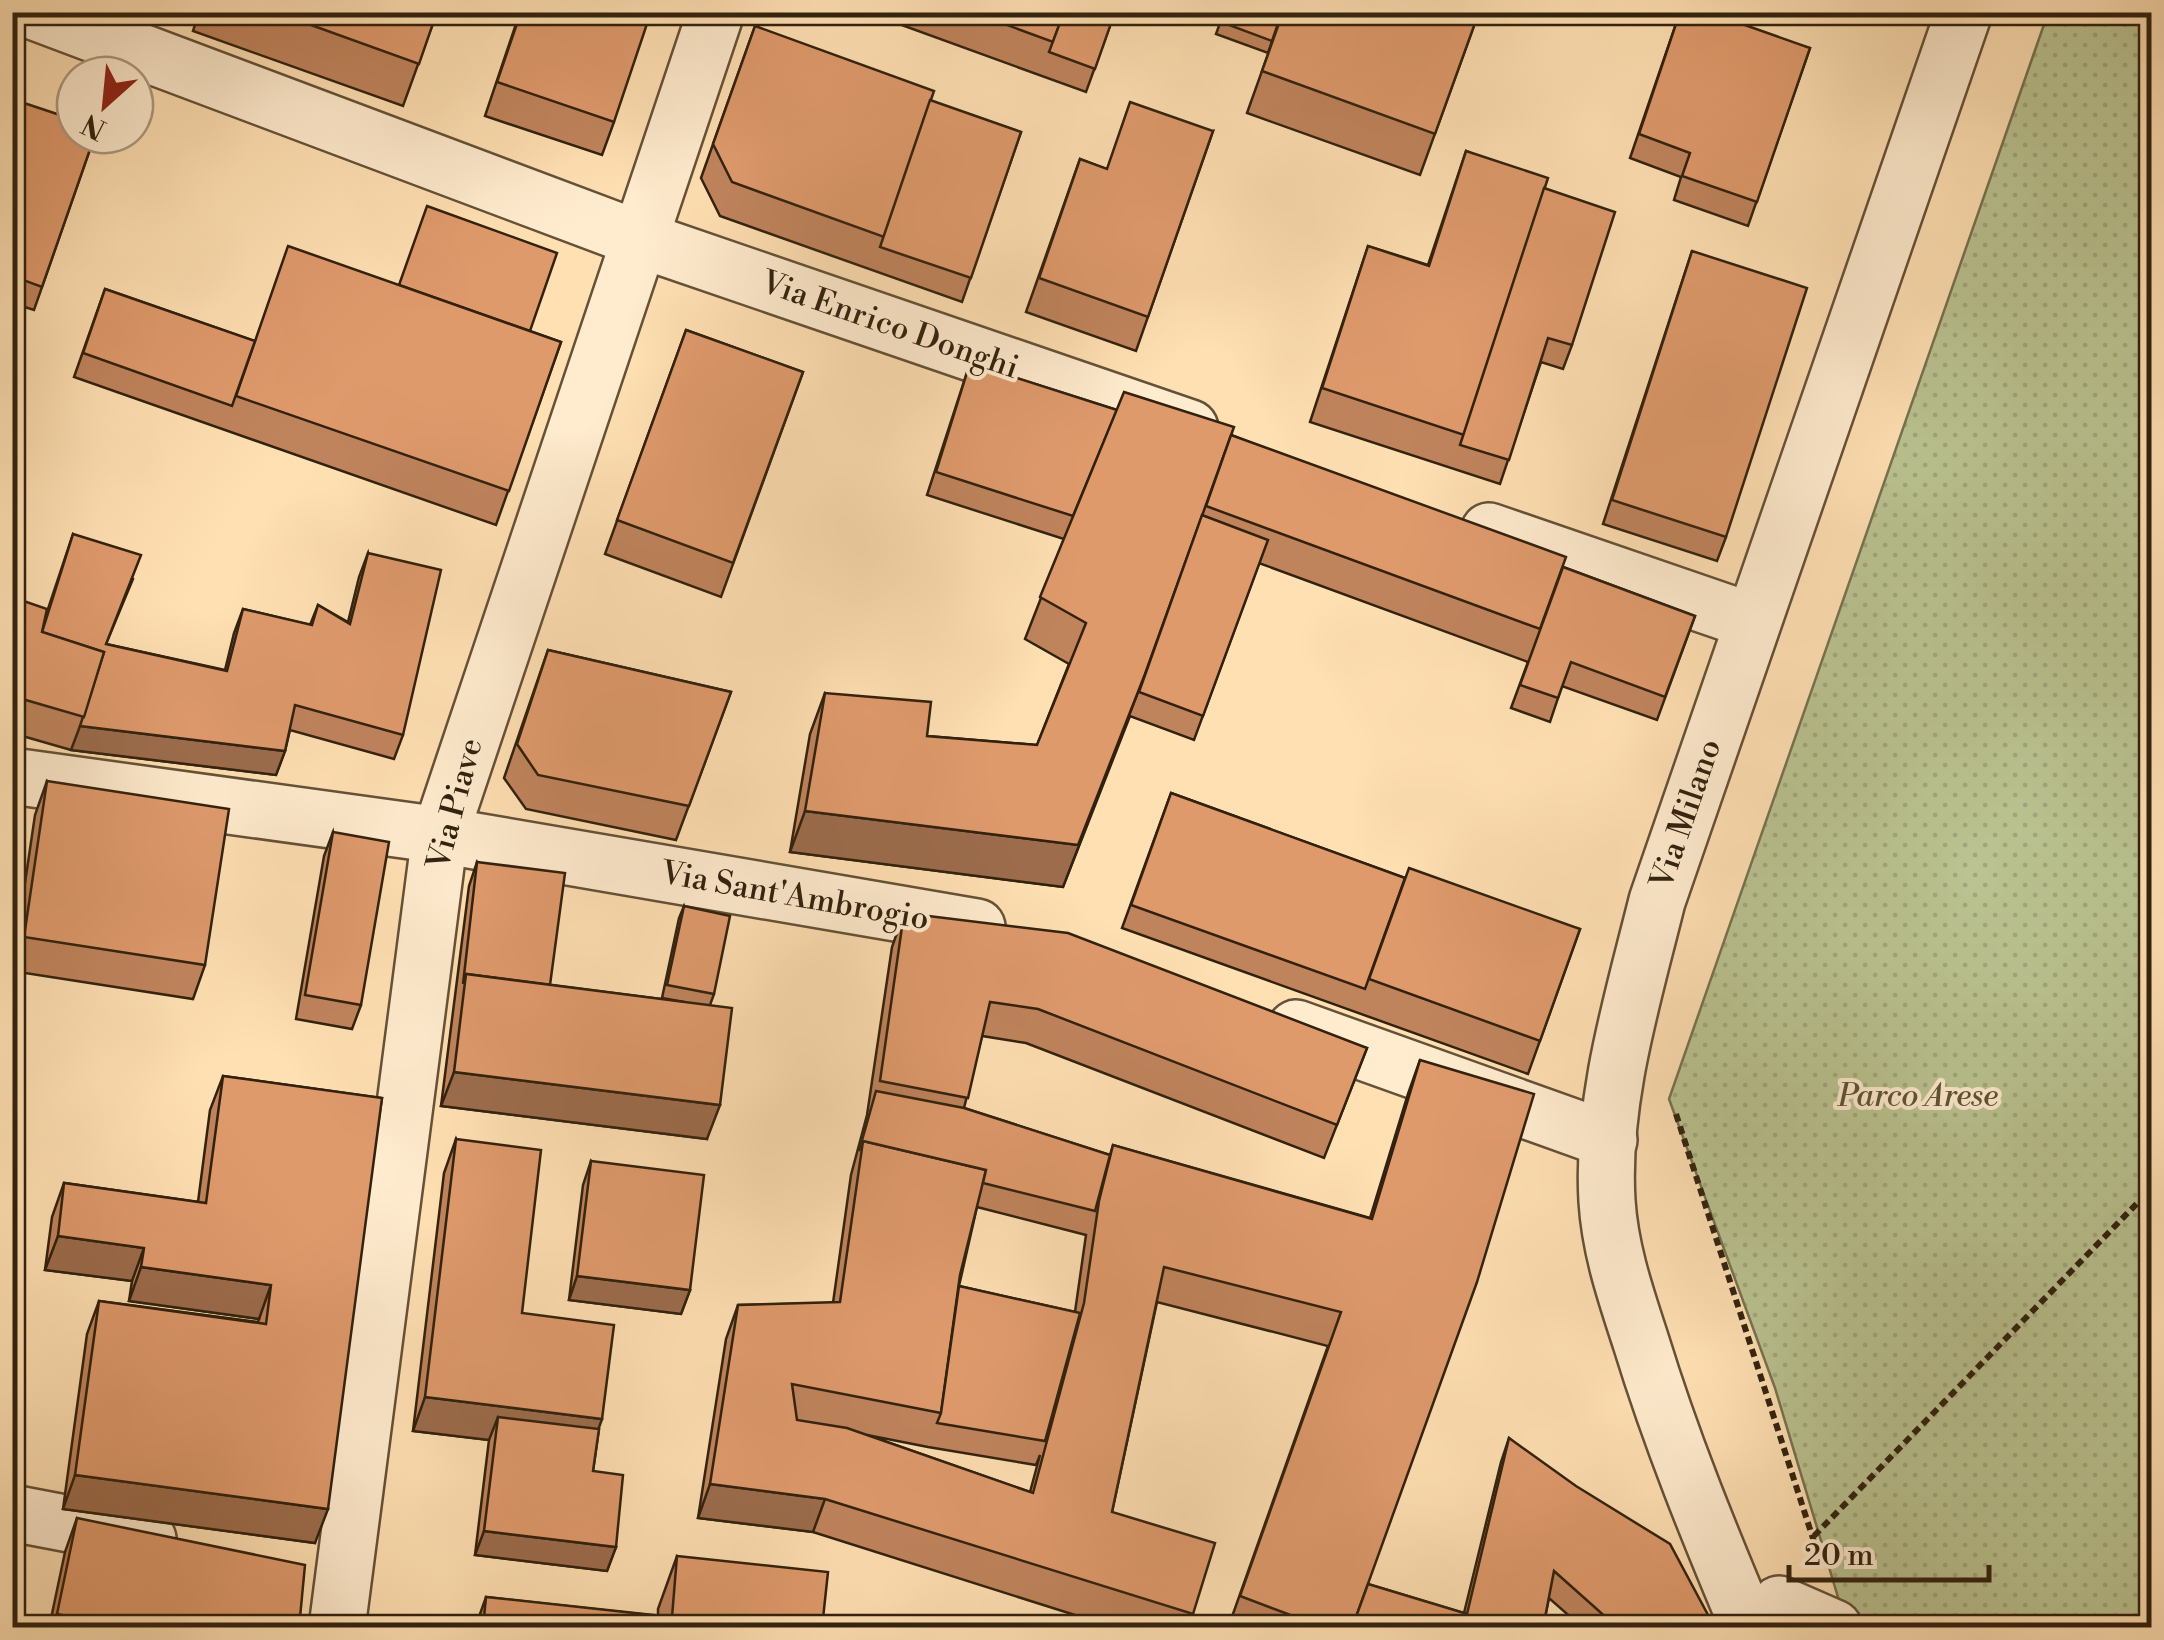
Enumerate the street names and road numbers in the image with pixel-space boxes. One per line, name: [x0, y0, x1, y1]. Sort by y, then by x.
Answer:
street label: Via Enrico Donghi: [755, 262, 1024, 388]
street label: Via Piave: [418, 734, 492, 875]
street label: Via Milano: [1641, 734, 1730, 895]
street label: Via Sant'Ambrogio: [657, 853, 932, 939]

